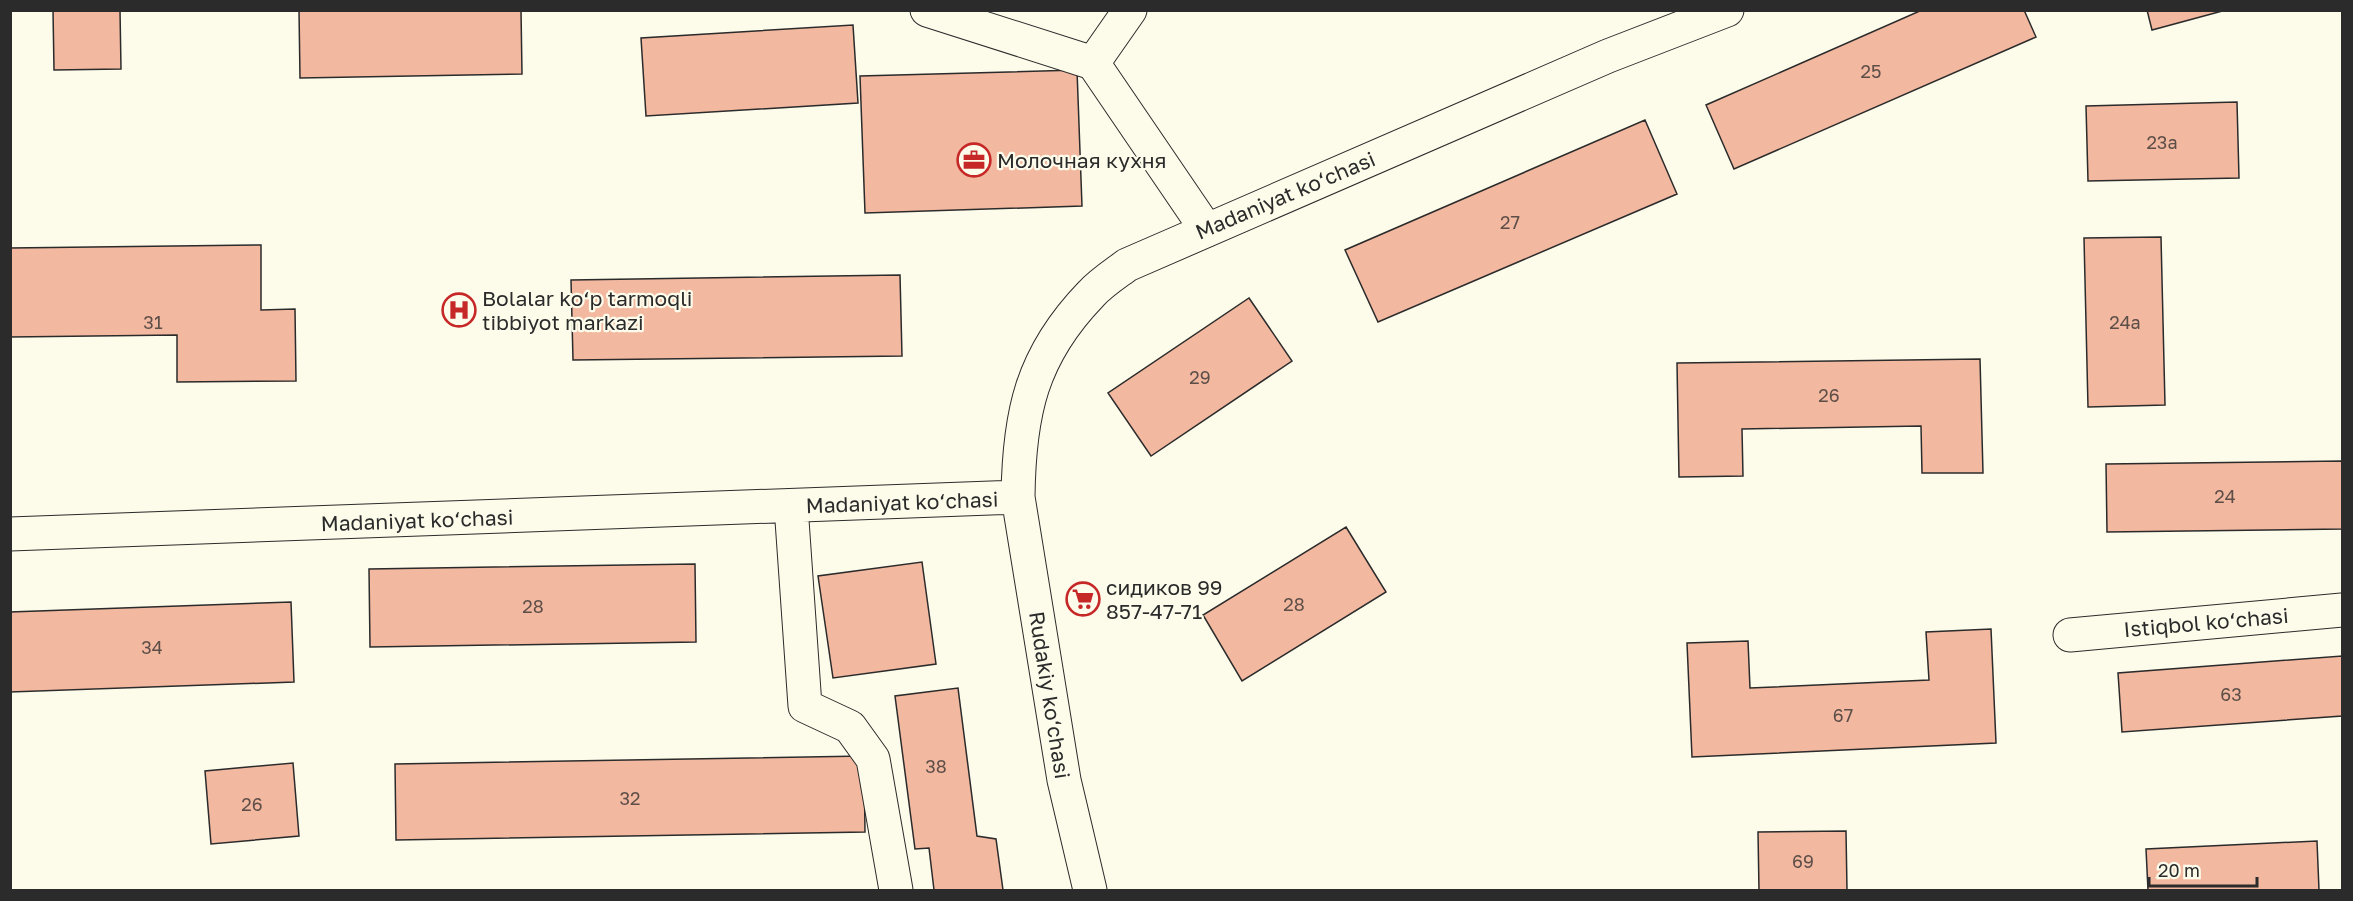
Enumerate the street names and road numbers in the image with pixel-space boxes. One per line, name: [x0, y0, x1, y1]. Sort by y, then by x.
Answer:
street label: Madaniyat ko‘chasi: [1191, 145, 1379, 245]
street label: Madaniyat ko‘chasi: [805, 486, 999, 518]
street label: Madaniyat ko‘chasi: [320, 504, 514, 536]
street label: Istiqbol ko‘chasi: [2123, 602, 2289, 642]
street label: Rudakiy ko‘chasi: [1024, 610, 1076, 780]

